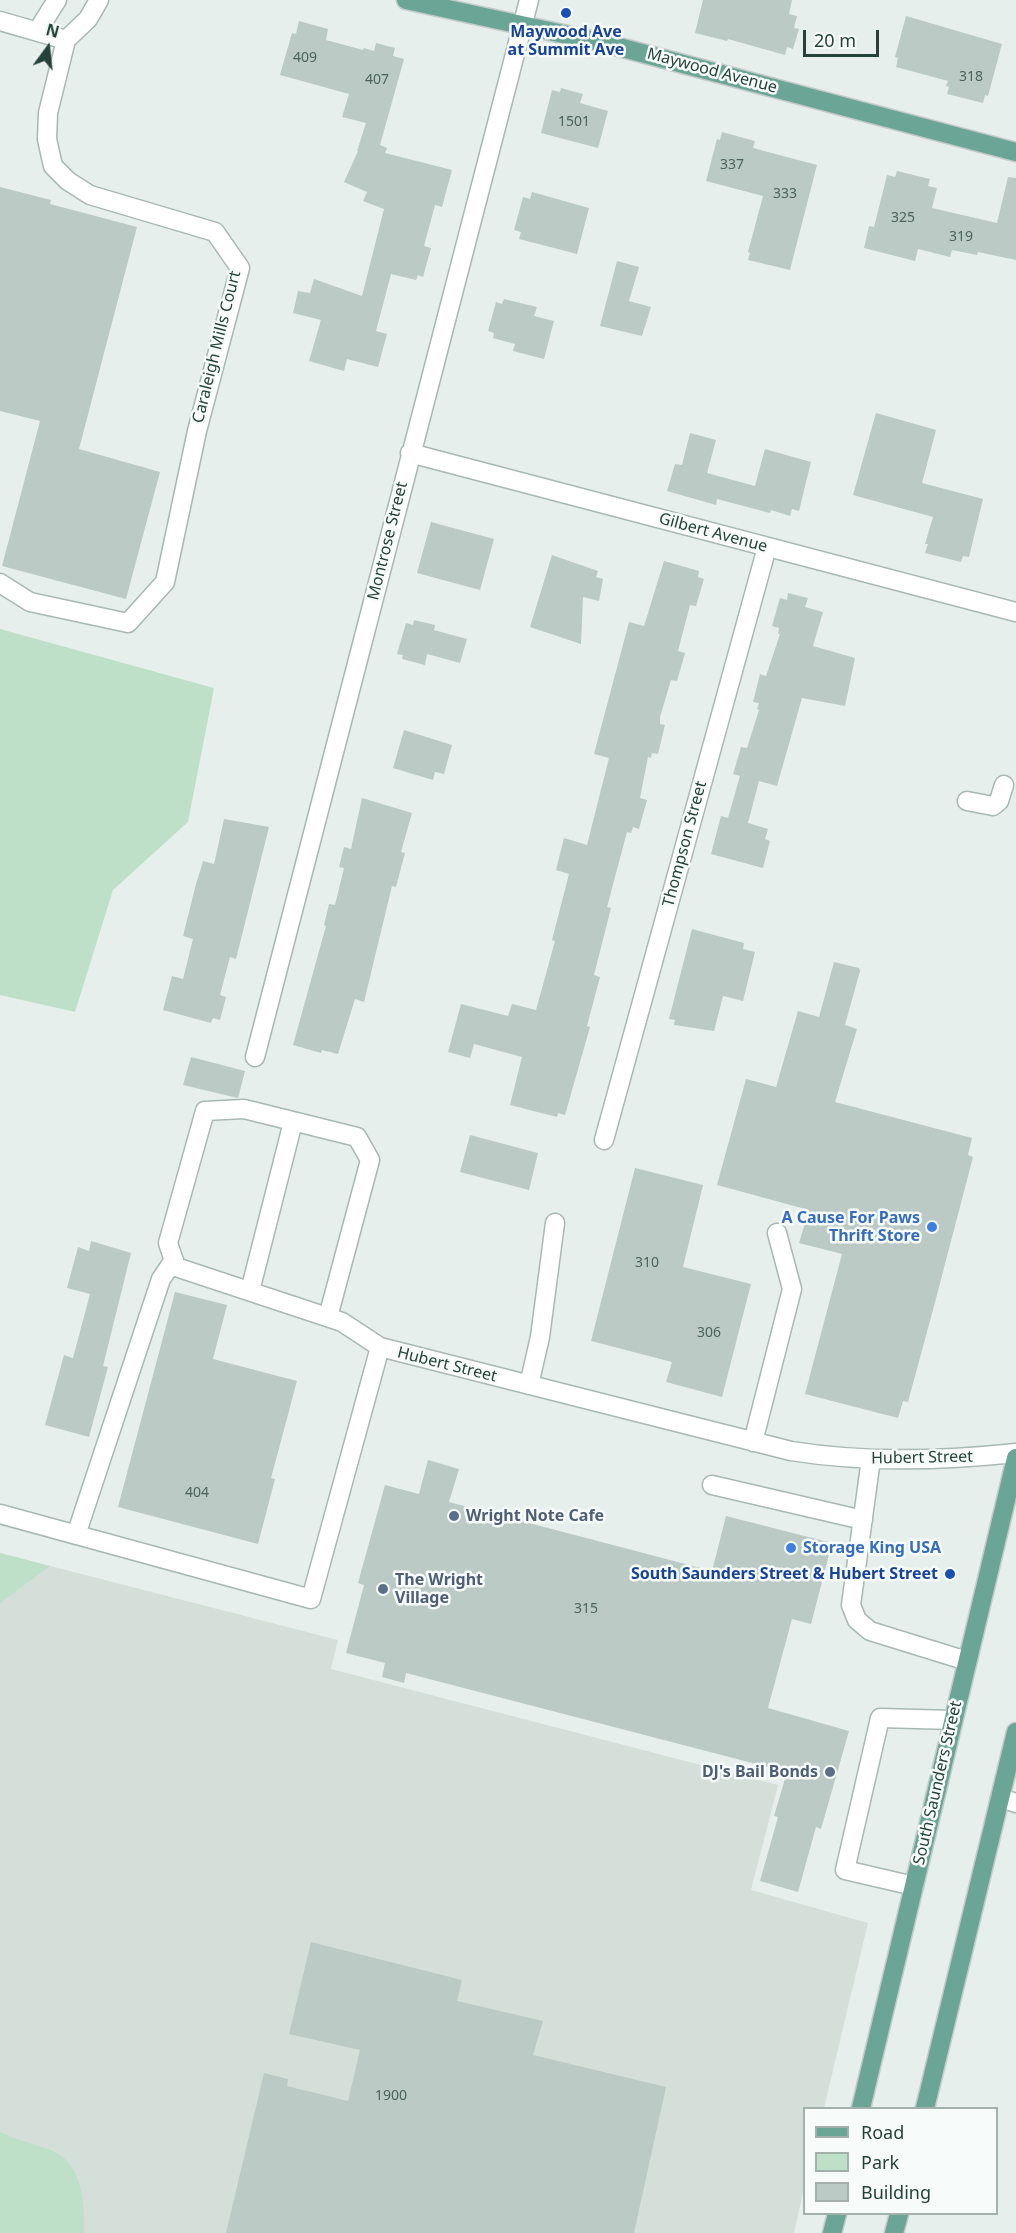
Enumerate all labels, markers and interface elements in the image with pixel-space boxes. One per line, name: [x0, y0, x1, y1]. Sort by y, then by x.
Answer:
marker: Maywood Ave at Summit Ave: [559, 6, 573, 20]
north arrow: [18, 18, 78, 78]
text: N: [44, 18, 62, 43]
scale bar: [806, 18, 882, 56]
place label: Maywood Ave at Summit Ave: [508, 22, 624, 60]
text: 20 m: [814, 28, 856, 52]
street label: Maywood Avenue: [645, 44, 779, 98]
house number: 409: [293, 50, 317, 66]
house number: 318: [959, 69, 983, 85]
house number: 407: [365, 72, 389, 88]
house number: 1501: [558, 114, 590, 130]
house number: 337: [720, 157, 744, 173]
house number: 333: [773, 186, 797, 202]
house number: 325: [891, 210, 915, 226]
house number: 319: [949, 229, 973, 245]
street label: Caraleigh Mills Court: [189, 269, 245, 425]
street label: Montrose Street: [364, 480, 412, 602]
street label: Gilbert Avenue: [657, 509, 769, 557]
street label: Thompson Street: [659, 779, 711, 909]
place label: A Cause For Paws Thrift Store: [781, 1208, 920, 1246]
marker: A Cause For Paws Thrift Store: [925, 1220, 939, 1234]
house number: 310: [635, 1255, 659, 1271]
house number: 306: [697, 1325, 721, 1341]
street label: Hubert Street: [395, 1343, 499, 1387]
street label: Hubert Street: [871, 1448, 973, 1468]
house number: 404: [185, 1485, 209, 1501]
place label: Wright Note Cafe: [466, 1506, 604, 1526]
marker: Wright Note Cafe: [447, 1509, 461, 1523]
place label: Storage King USA: [803, 1538, 941, 1558]
marker: Storage King USA: [784, 1541, 798, 1555]
place label: South Saunders Street & Hubert Street: [631, 1564, 938, 1584]
marker: South Saunders Street & Hubert Street: [943, 1567, 957, 1581]
place label: The Wright Village: [395, 1570, 483, 1608]
marker: The Wright Village: [376, 1582, 390, 1596]
house number: 315: [574, 1601, 598, 1617]
street label: South Saunders Street: [910, 1699, 966, 1867]
place label: DJ's Bail Bonds: [702, 1762, 818, 1782]
marker: DJ's Bail Bonds: [823, 1765, 837, 1779]
house number: 1900: [375, 2088, 407, 2104]
legend: [803, 2107, 998, 2215]
text: Road: [861, 2120, 904, 2144]
text: Park: [861, 2150, 899, 2174]
text: Building: [861, 2180, 931, 2204]

